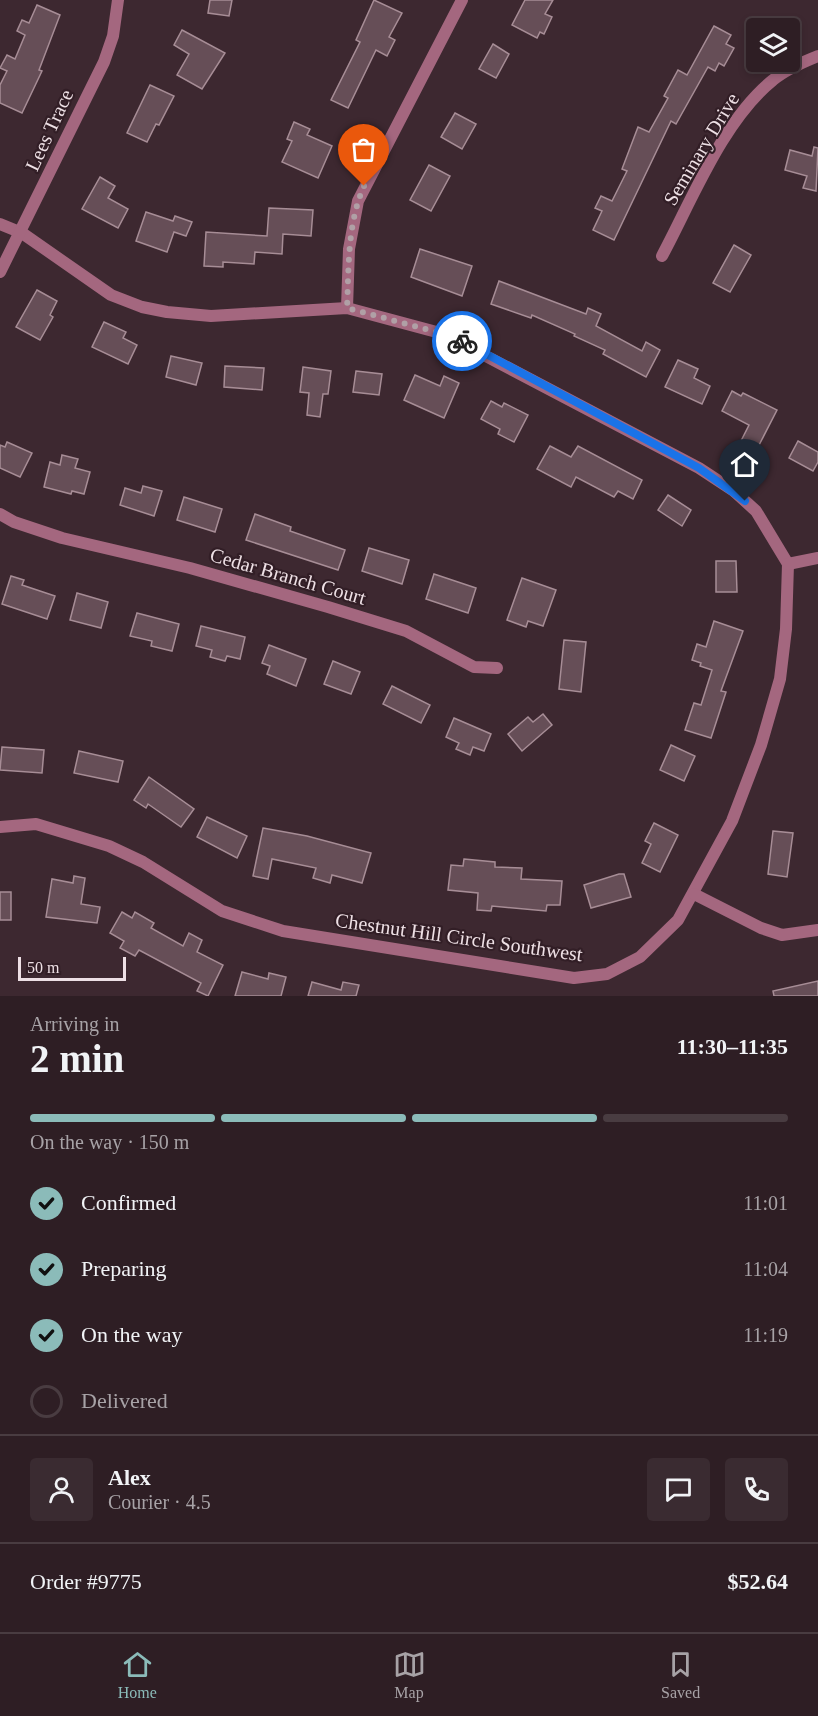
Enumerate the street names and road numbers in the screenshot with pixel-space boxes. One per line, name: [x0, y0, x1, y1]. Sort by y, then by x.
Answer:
street label: Lees Trace: [21, 86, 77, 174]
street label: Seminary Drive: [659, 89, 744, 210]
street label: Cedar Branch Court: [208, 543, 369, 609]
street label: Chestnut Hill Circle Southwest: [334, 909, 584, 965]

